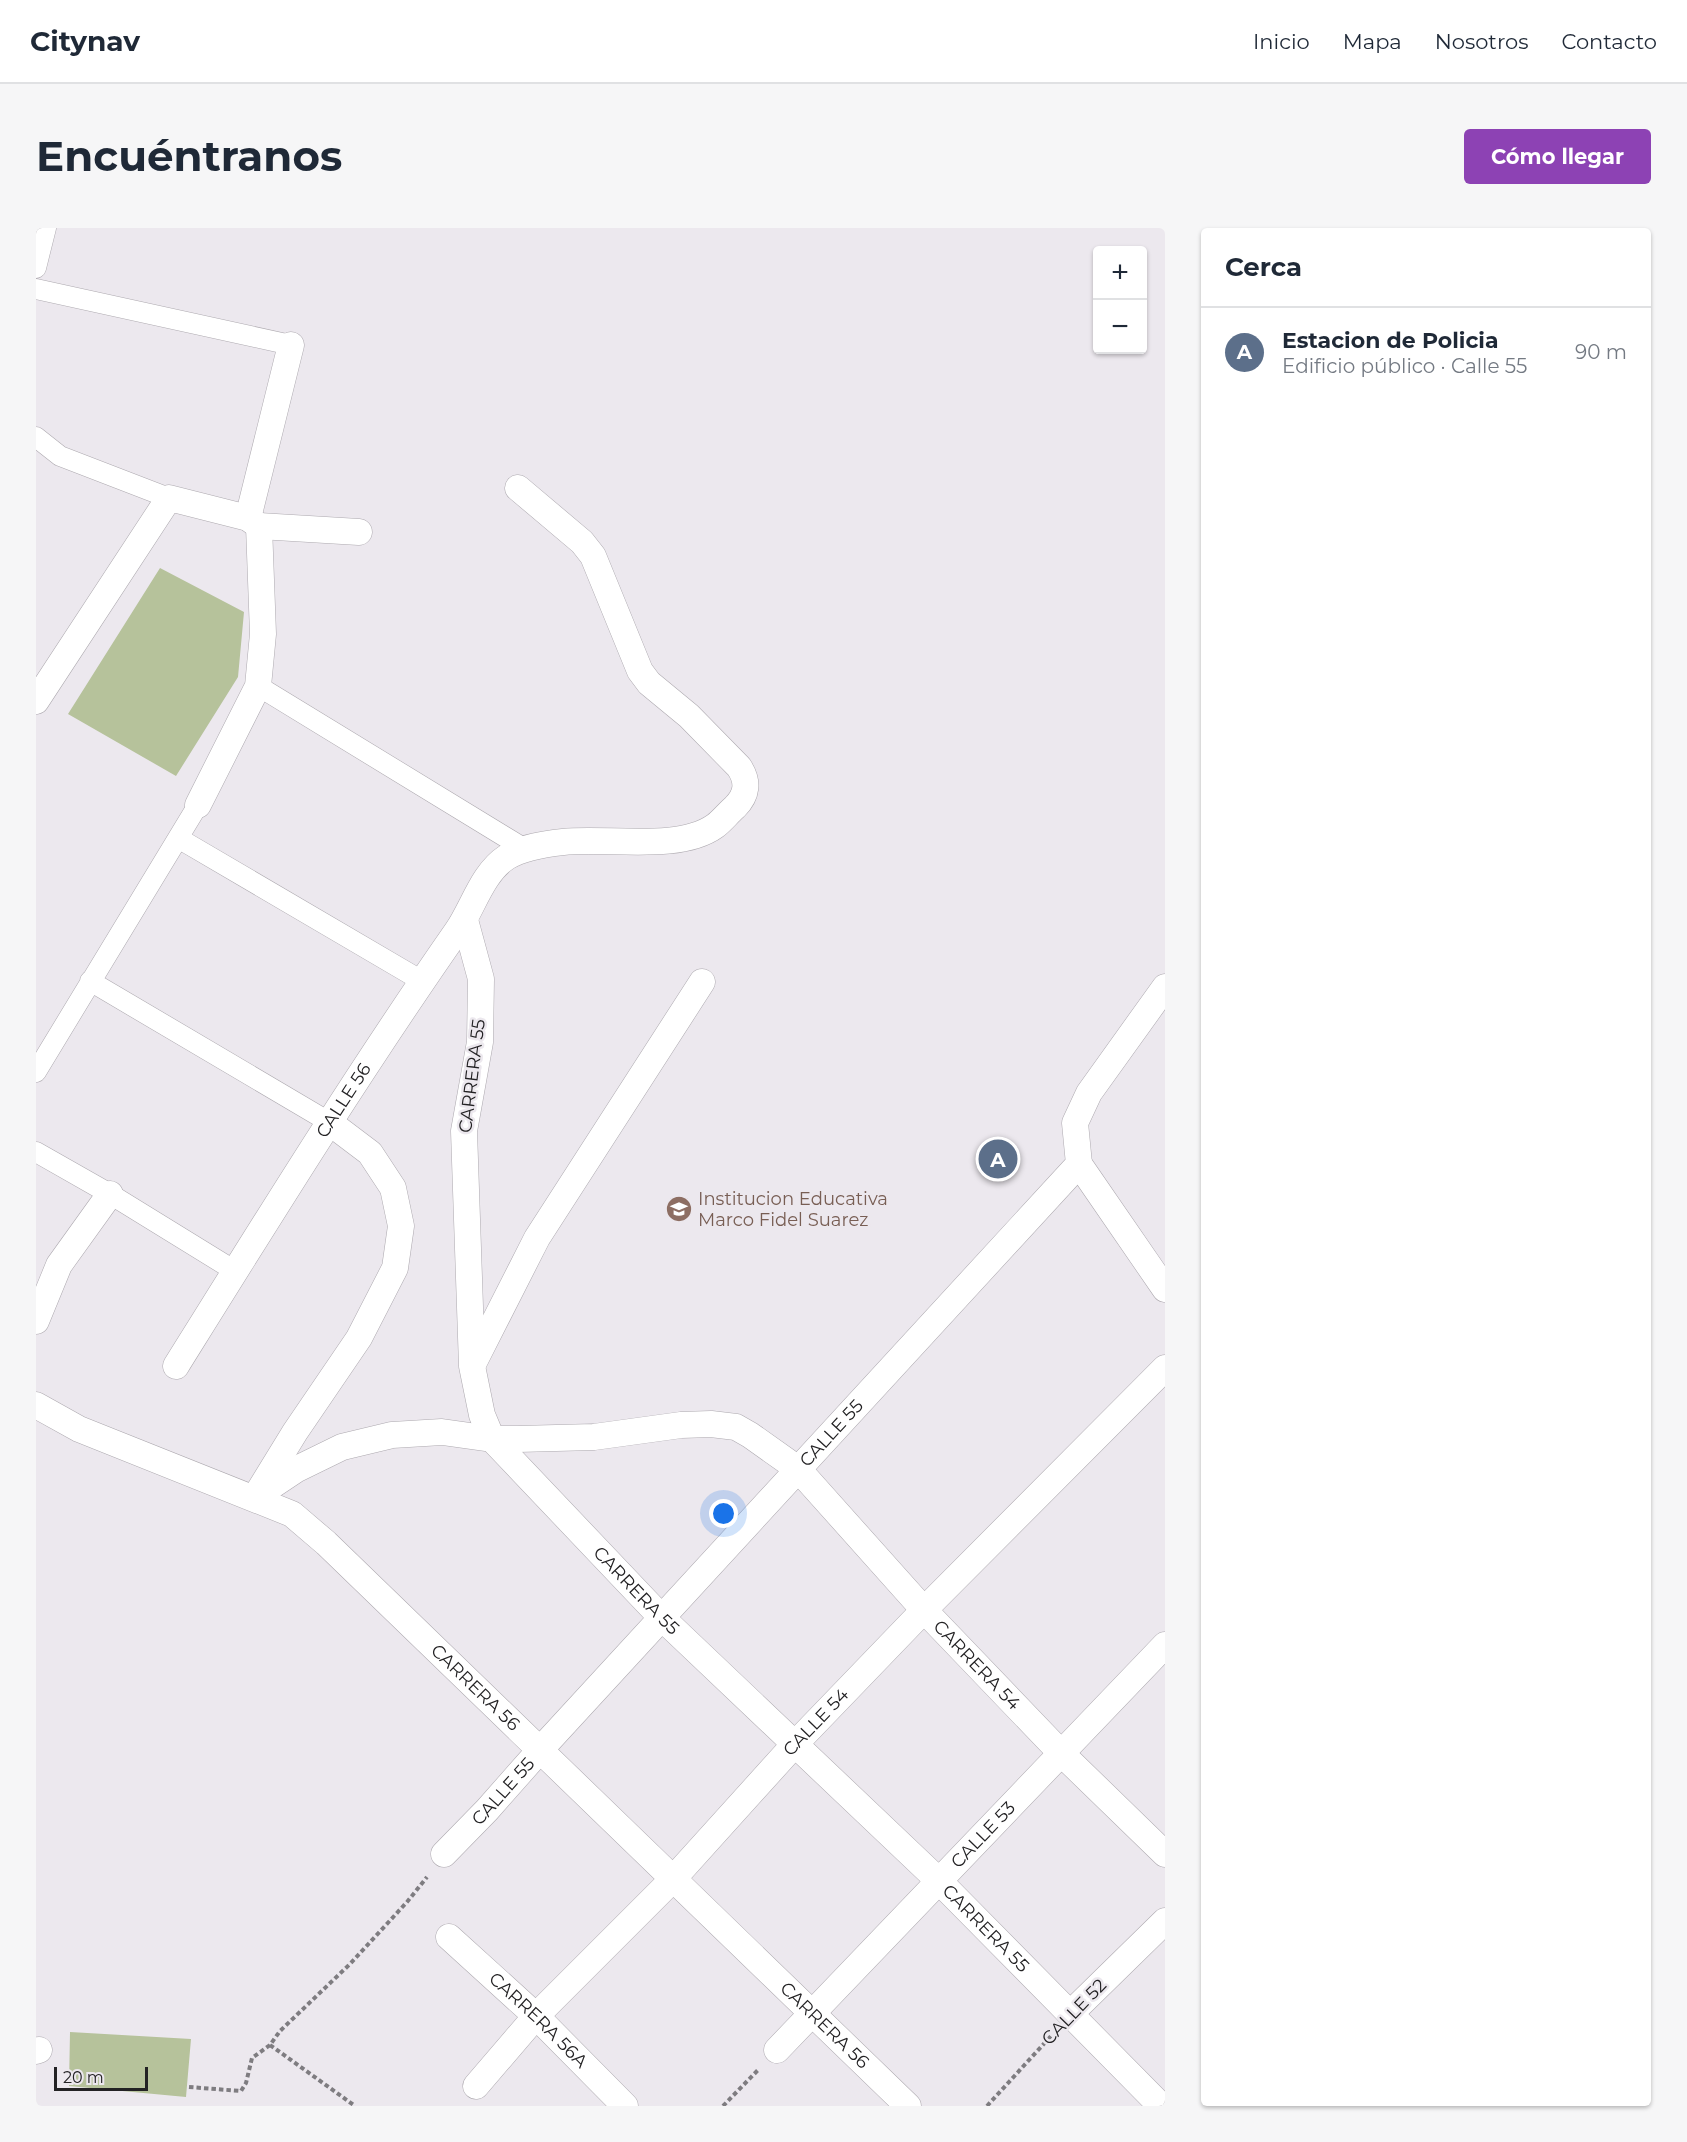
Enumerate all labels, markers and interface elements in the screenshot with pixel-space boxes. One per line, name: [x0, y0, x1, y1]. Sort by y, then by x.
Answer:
text: Citynav: [30, 24, 140, 58]
text: Inicio: [1253, 29, 1310, 54]
text: Mapa: [1343, 29, 1402, 54]
text: Nosotros: [1435, 29, 1528, 54]
text: Contacto: [1561, 29, 1657, 54]
button: Cómo llegar: [1464, 129, 1651, 184]
text: Encuéntranos: [36, 130, 342, 182]
map controls: [1093, 246, 1147, 354]
button: +: [1093, 246, 1147, 300]
text: Cerca: [1225, 251, 1302, 283]
button: −: [1093, 300, 1147, 354]
text: Estacion de Policia: [1282, 327, 1499, 354]
text: A: [1237, 340, 1252, 364]
text: 90 m: [1575, 340, 1627, 364]
text: Edificio público · Calle 55: [1282, 354, 1527, 378]
street label: CARRERA 55: [454, 1018, 490, 1134]
street label: CALLE 56: [311, 1059, 376, 1142]
pin: A: [978, 1136, 1018, 1182]
place label: Institucion Educativa Marco Fidel Suarez: [698, 1188, 888, 1231]
school or university icon: Institucion Educativa Marco Fidel Suarez: [664, 1194, 694, 1224]
street label: CALLE 55: [795, 1395, 868, 1471]
your location: [709, 1499, 738, 1528]
street label: CARRERA 55: [589, 1542, 684, 1639]
street label: CARRERA 54: [929, 1616, 1025, 1715]
street label: CARRERA 56: [426, 1639, 524, 1735]
street label: CALLE 54: [778, 1684, 853, 1761]
street label: CALLE 55: [467, 1753, 539, 1830]
street label: CALLE 53: [946, 1797, 1020, 1873]
street label: CARRERA 55: [938, 1880, 1034, 1977]
street label: CARRERA 56A: [484, 1968, 592, 2073]
street label: CALLE 52: [1037, 1974, 1111, 2050]
street label: CARRERA 56: [776, 1977, 874, 2073]
scale bar: [54, 2064, 148, 2092]
text: 20 m: [63, 2068, 104, 2087]

